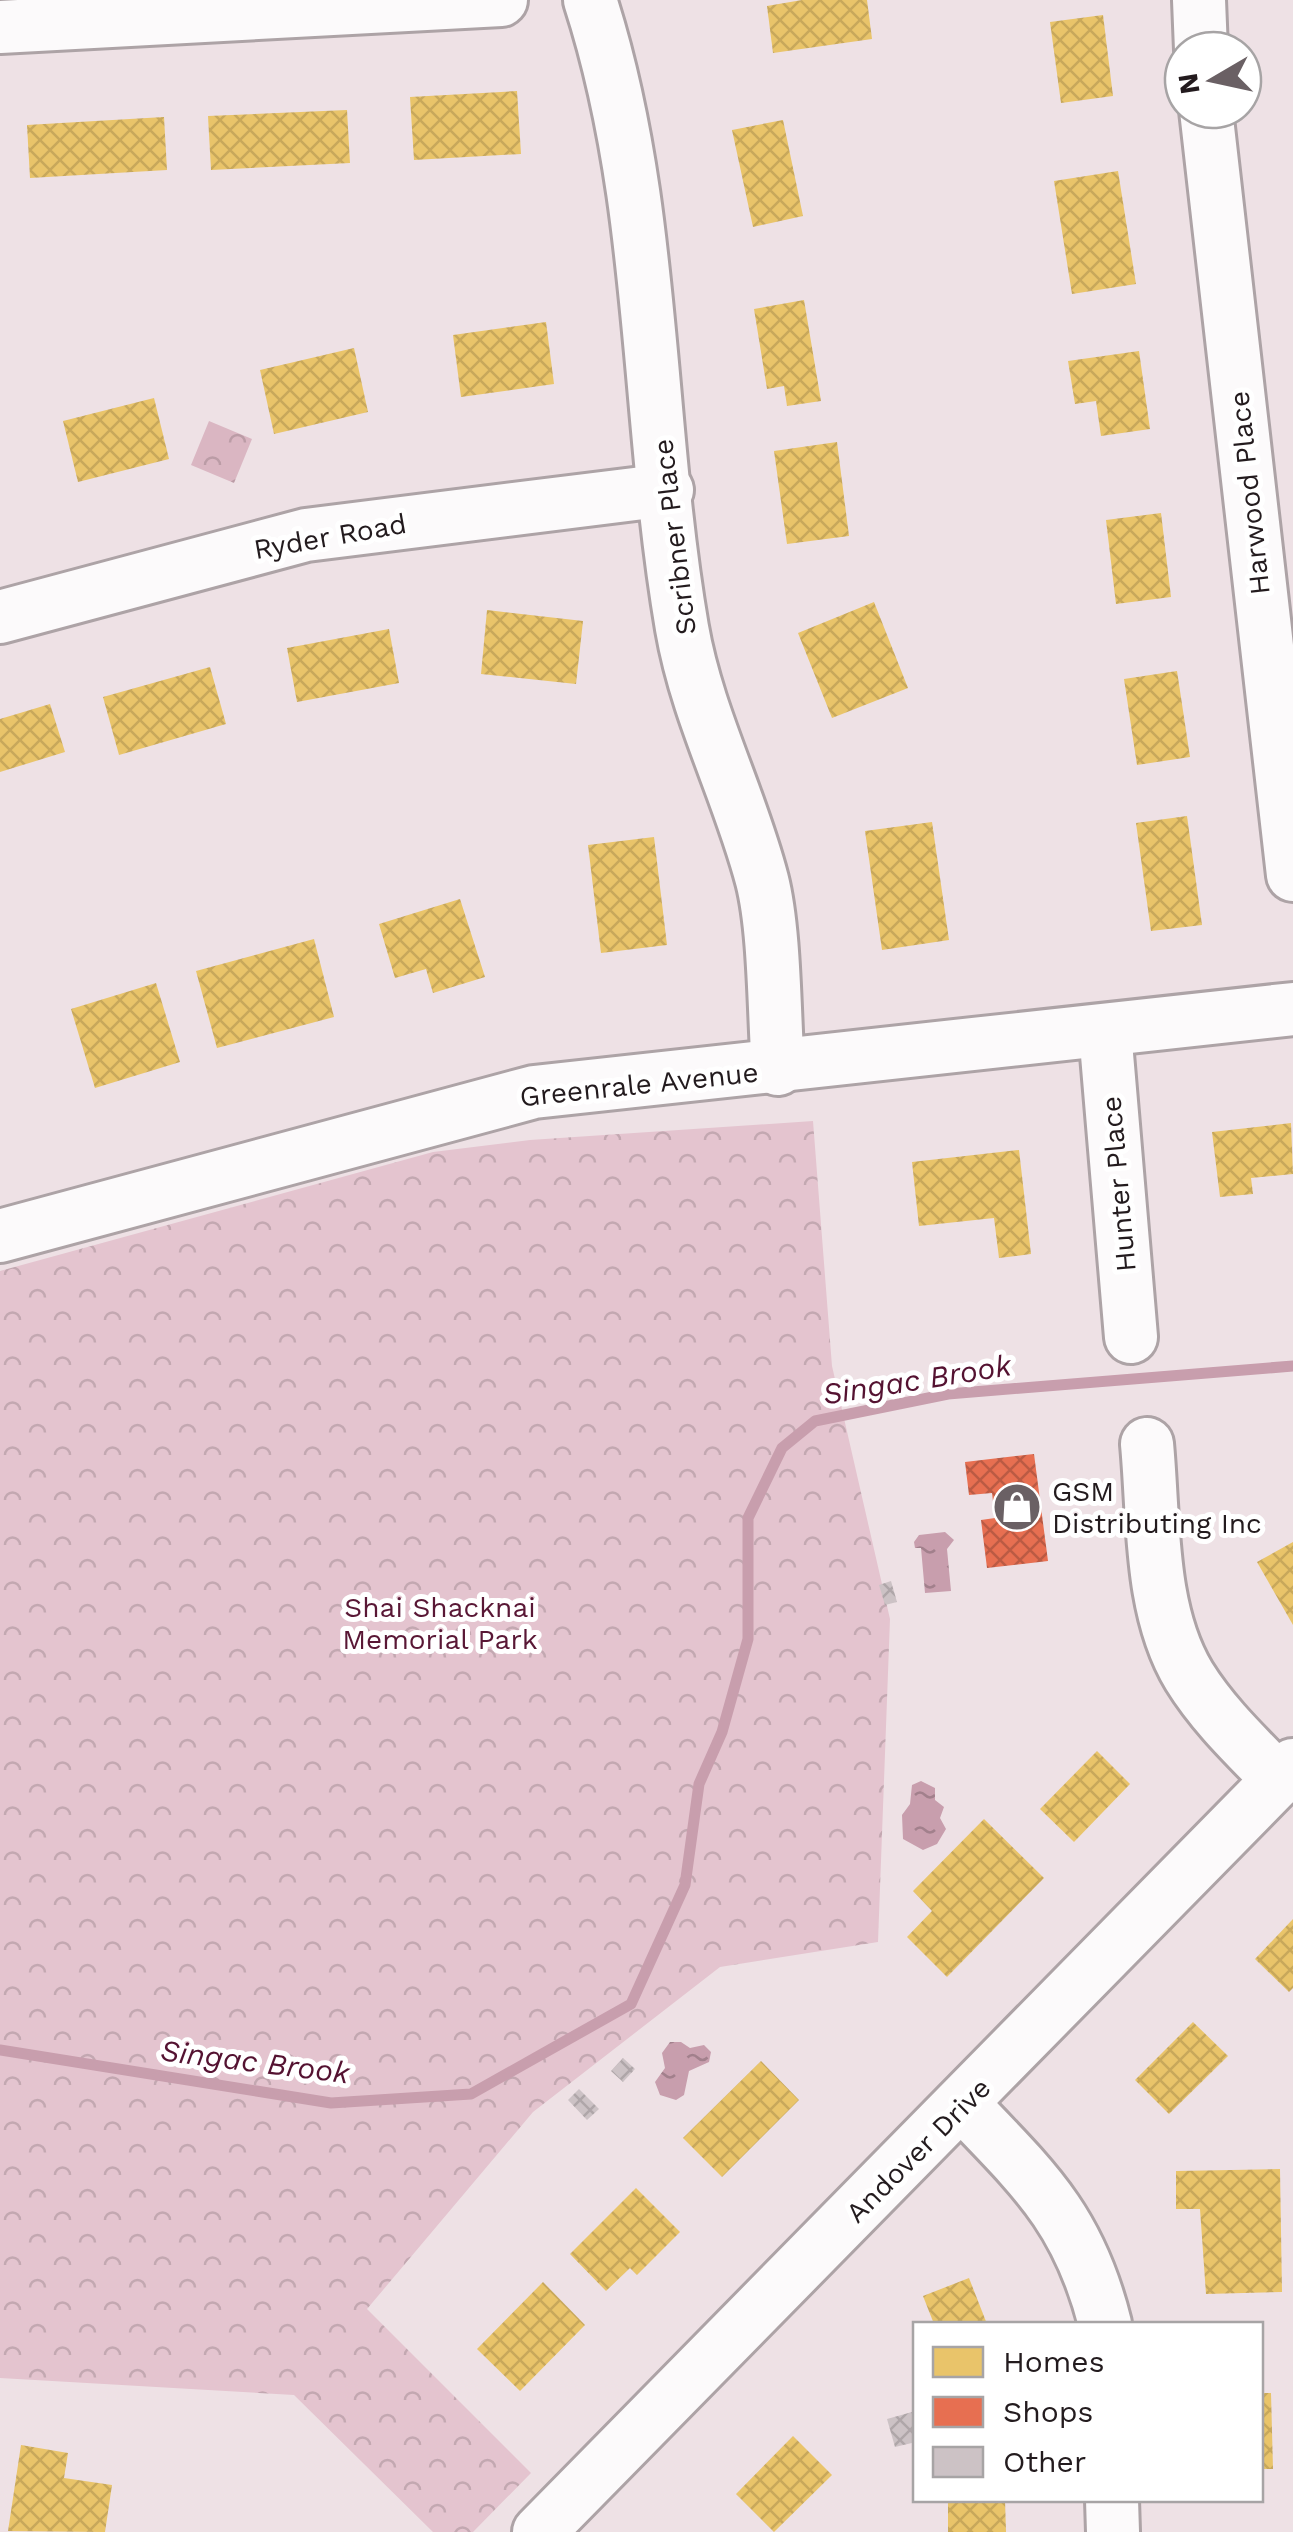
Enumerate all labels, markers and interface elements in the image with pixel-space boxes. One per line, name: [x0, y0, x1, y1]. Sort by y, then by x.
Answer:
north arrow: [1163, 30, 1263, 130]
text: N: [1171, 71, 1207, 97]
street label: Harwood Place: [1222, 389, 1277, 596]
street label: Scribner Place: [646, 437, 703, 637]
street label: Ryder Road: [251, 507, 409, 566]
street label: Greenrale Avenue: [518, 1056, 760, 1113]
street label: Hunter Place: [1094, 1095, 1143, 1273]
water label: Singac Brook: [820, 1347, 1015, 1412]
place label: GSM Distributing Inc: [1052, 1475, 1262, 1540]
shop icon: GSM Distributing Inc: [991, 1481, 1043, 1533]
park label: Shai Shacknai Memorial Park: [342, 1591, 538, 1656]
water label: Singac Brook: [158, 2033, 353, 2091]
street label: Andover Drive: [839, 2071, 997, 2229]
legend: [913, 2322, 1263, 2502]
text: Homes: [1003, 2344, 1105, 2379]
text: Shops: [1003, 2394, 1093, 2429]
text: Other: [1003, 2444, 1086, 2479]

